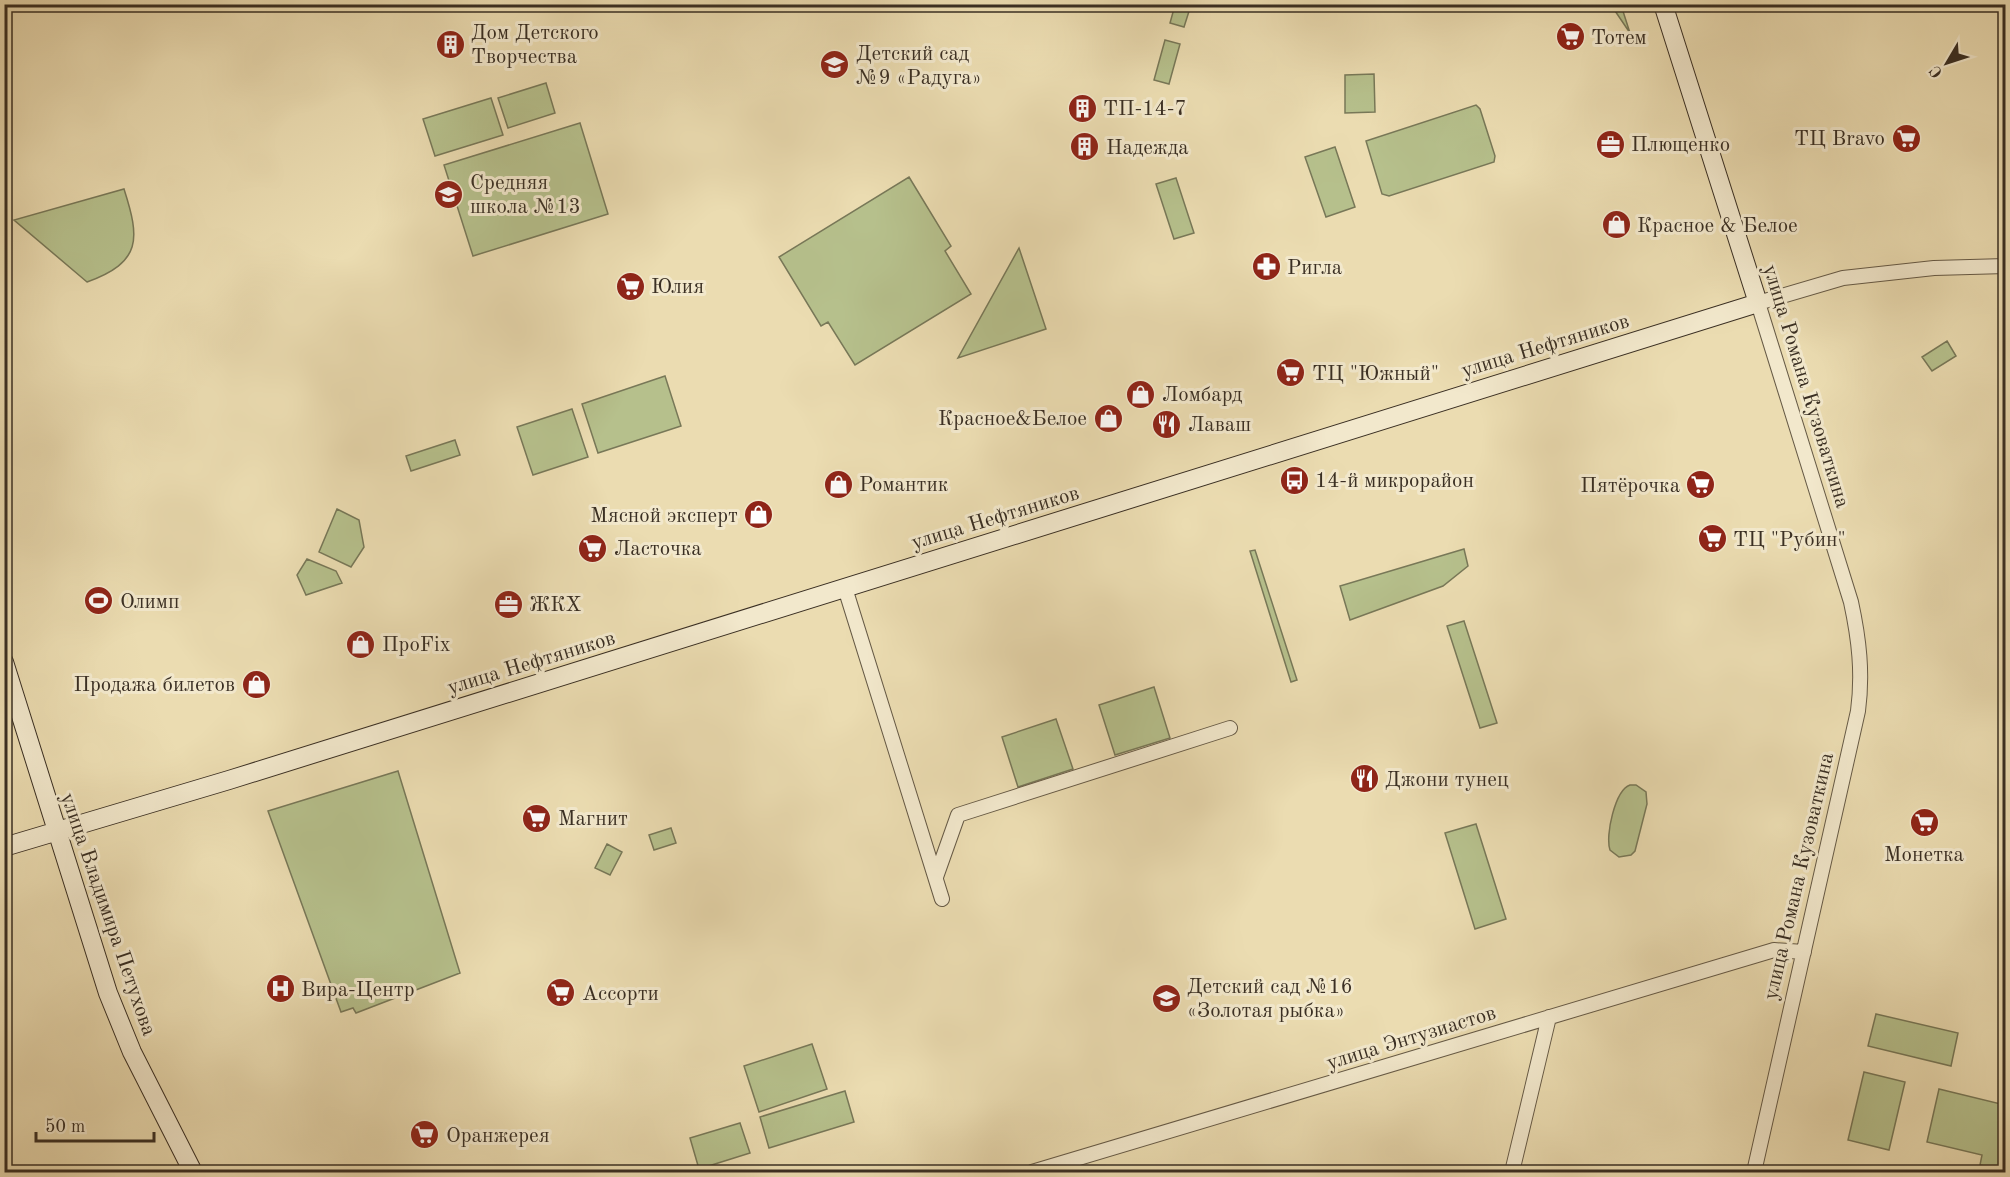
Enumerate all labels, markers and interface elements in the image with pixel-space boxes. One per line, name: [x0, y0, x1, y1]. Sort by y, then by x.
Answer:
supermarket icon: Тотем: [1554, 21, 1586, 53]
place label: Дом Детского Творчества: [471, 23, 599, 68]
building icon: Дом Детского Творчества: [434, 28, 466, 60]
place label: Тотем: [1591, 28, 1647, 49]
north arrow: [1917, 33, 1977, 93]
place label: Детский сад №9 «Радуга»: [856, 44, 982, 89]
school or university icon: Детский сад №9 «Радуга»: [819, 49, 851, 81]
text: С: [1927, 62, 1946, 80]
building icon: ТП-14-7: [1066, 92, 1098, 124]
place label: ТП-14-7: [1103, 99, 1187, 120]
supermarket icon: ТЦ Bravo: [1890, 122, 1922, 154]
office icon: Плющенко: [1594, 128, 1626, 160]
place label: ТЦ Bravo: [1794, 129, 1885, 150]
building icon: Надежда: [1069, 131, 1101, 163]
place label: Плющенко: [1631, 135, 1730, 156]
place label: Надежда: [1106, 138, 1189, 159]
place label: Средняя школа №13: [470, 173, 581, 218]
school or university icon: Средняя школа №13: [433, 178, 465, 210]
shop icon: Красное & Белое: [1600, 209, 1632, 241]
place label: Красное & Белое: [1637, 216, 1798, 237]
pharmacy icon: Ригла: [1250, 251, 1282, 283]
place label: Ригла: [1287, 258, 1342, 279]
street label: улица Романа Кузоваткина: [1758, 262, 1853, 511]
supermarket icon: Юлия: [614, 270, 646, 302]
place label: Юлия: [651, 277, 704, 298]
street label: улица Нефтяников: [1459, 311, 1632, 382]
supermarket icon: ТЦ "Южный": [1275, 357, 1307, 389]
place label: ТЦ "Южный": [1312, 364, 1439, 385]
shop icon: Ломбард: [1125, 378, 1157, 410]
place label: Ломбард: [1162, 385, 1243, 406]
shop icon: Красное&Белое: [1092, 402, 1124, 434]
restaurant icon: Лаваш: [1151, 408, 1183, 440]
place label: Красное&Белое: [938, 409, 1087, 430]
place label: Лаваш: [1188, 415, 1251, 436]
bus stop icon: 14-й микрорайон: [1278, 464, 1310, 496]
shop icon: Романтик: [822, 468, 854, 500]
supermarket icon: Пятёрочка: [1685, 469, 1717, 501]
place label: 14-й микрорайон: [1315, 471, 1474, 492]
place label: Романтик: [859, 475, 949, 496]
place label: Пятёрочка: [1580, 476, 1680, 497]
street label: улица Нефтяников: [909, 483, 1082, 554]
shop icon: Мясной эксперт: [743, 499, 775, 531]
place label: Мясной эксперт: [590, 506, 738, 527]
supermarket icon: ТЦ "Рубин": [1696, 523, 1728, 555]
place label: ТЦ "Рубин": [1733, 530, 1846, 551]
supermarket icon: Ласточка: [577, 532, 609, 564]
place label: Ласточка: [614, 539, 702, 560]
sports icon: Олимп: [83, 585, 115, 617]
office icon: ЖКХ: [492, 588, 524, 620]
place label: Олимп: [120, 592, 179, 613]
place label: ЖКХ: [529, 595, 581, 616]
shop icon: ПроFix: [345, 628, 377, 660]
street label: улица Нефтяников: [445, 628, 618, 699]
place label: ПроFix: [382, 635, 451, 656]
shop icon: Продажа билетов: [240, 668, 272, 700]
place label: Продажа билетов: [73, 675, 235, 696]
street label: улица Романа Кузоваткина: [1761, 751, 1838, 1002]
restaurant icon: Джони тунец: [1348, 763, 1380, 795]
place label: Джони тунец: [1385, 770, 1509, 791]
street label: улица Владимира Петухова: [56, 790, 159, 1039]
supermarket icon: Магнит: [521, 802, 553, 834]
supermarket icon: Монетка: [1908, 807, 1940, 839]
place label: Магнит: [558, 809, 628, 830]
place label: Монетка: [1884, 845, 1964, 866]
hospital icon: Вира-Центр: [264, 973, 296, 1005]
supermarket icon: Ассорти: [545, 977, 577, 1009]
place label: Детский сад №16 «Золотая рыбка»: [1187, 977, 1353, 1022]
place label: Вира-Центр: [301, 980, 415, 1001]
school or university icon: Детский сад №16 «Золотая рыбка»: [1150, 982, 1182, 1014]
place label: Ассорти: [582, 984, 659, 1005]
street label: улица Энтузиастов: [1324, 1003, 1499, 1074]
scale bar: [36, 1105, 154, 1143]
text: 50 m: [45, 1118, 85, 1136]
supermarket icon: Оранжерея: [409, 1119, 441, 1151]
place label: Оранжерея: [446, 1126, 550, 1147]

